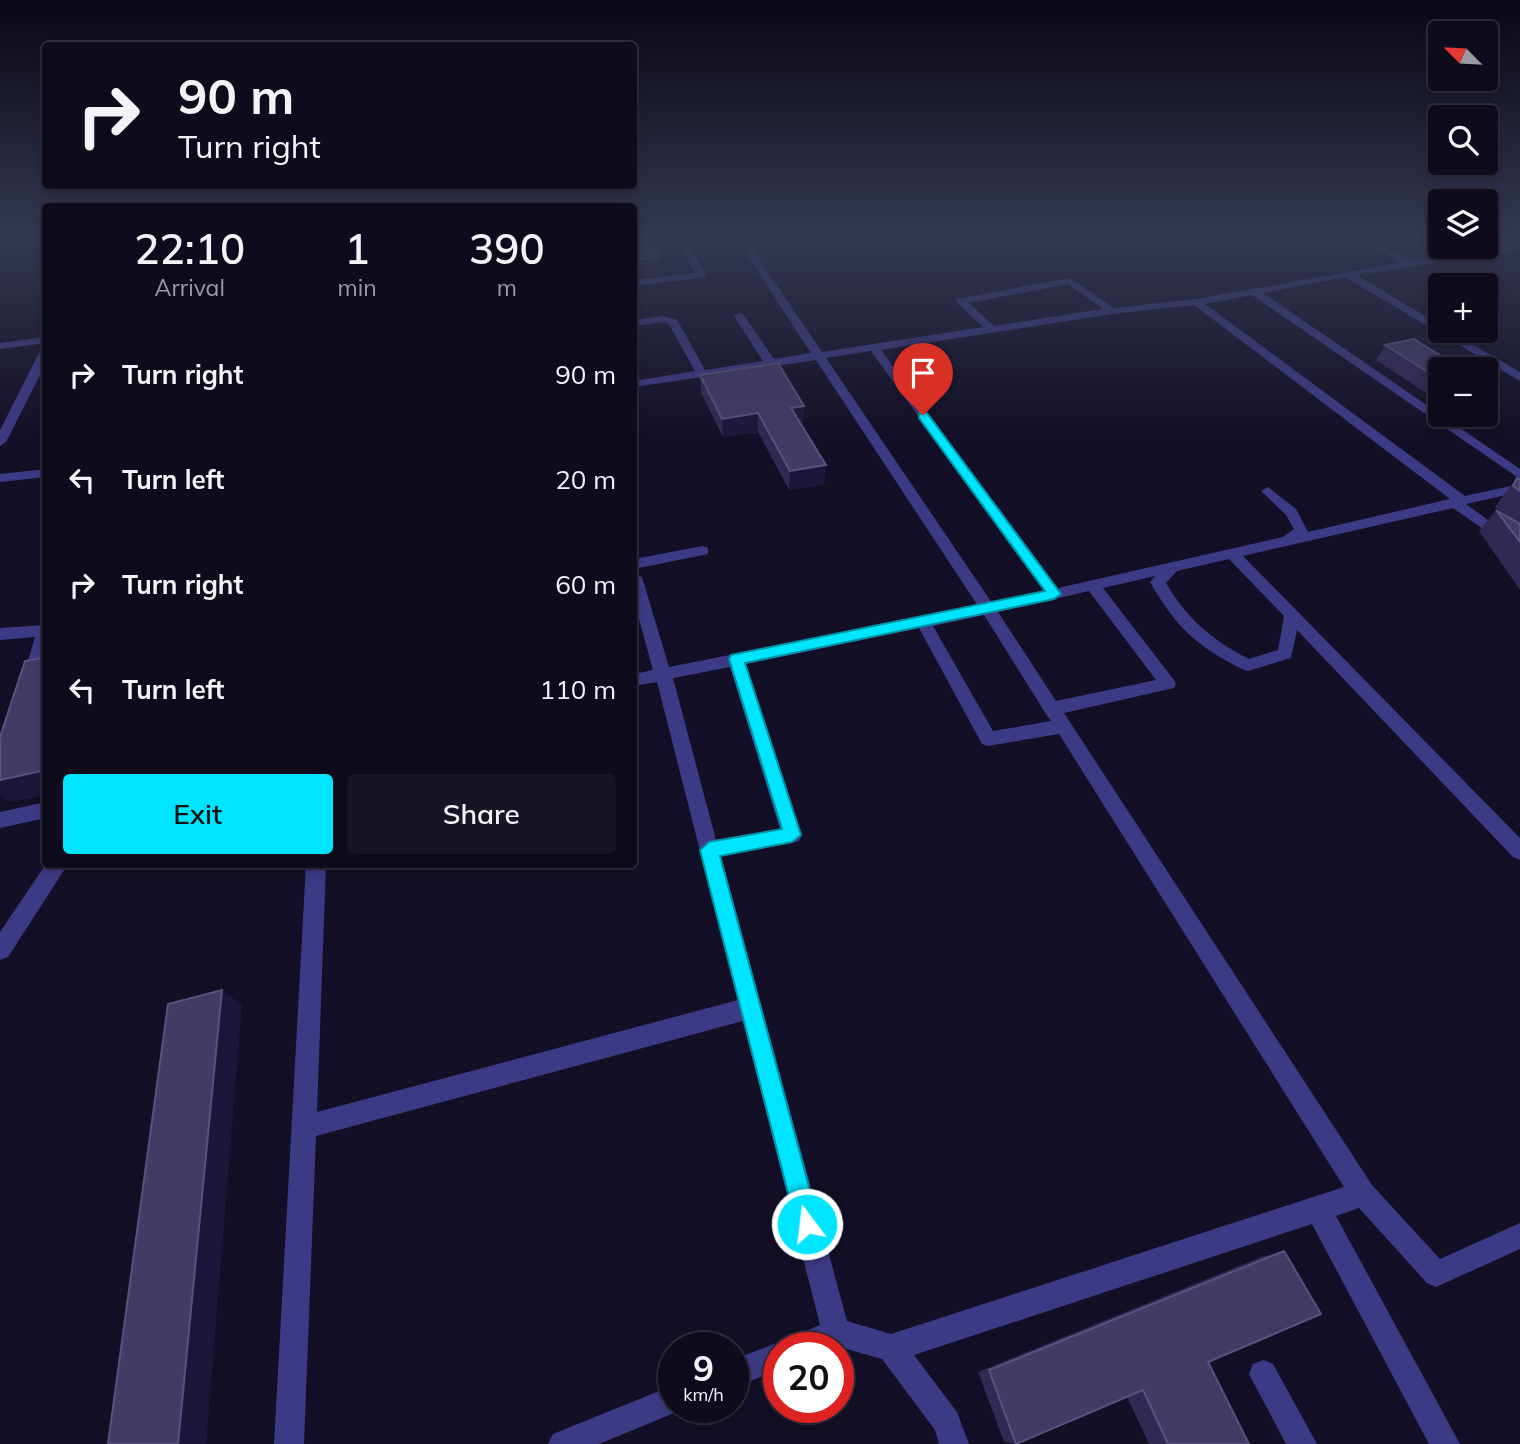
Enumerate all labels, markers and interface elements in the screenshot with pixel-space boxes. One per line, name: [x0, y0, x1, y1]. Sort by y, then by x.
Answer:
north arrow: [1428, 21, 1498, 91]
map controls: [1428, 21, 1498, 427]
text: 90 m: [178, 65, 294, 126]
icon: right: [63, 70, 154, 161]
button: search: [1428, 105, 1498, 175]
text: Turn right: [178, 126, 321, 166]
button: layers: [1428, 189, 1498, 259]
text: 22:10: [134, 222, 245, 275]
text: 1: [344, 222, 370, 275]
text: 390: [469, 222, 545, 275]
text: Arrival: [155, 273, 225, 302]
text: min: [337, 273, 377, 302]
text: m: [497, 273, 517, 302]
button: +: [1428, 273, 1498, 343]
pin: [893, 343, 953, 415]
icon: arrive: [904, 354, 942, 392]
icon: right: [63, 356, 101, 394]
button: −: [1428, 357, 1498, 427]
text: Turn right: [122, 358, 243, 391]
text: 90 m: [555, 358, 616, 391]
icon: left: [63, 461, 101, 499]
text: Turn left: [122, 463, 224, 496]
text: 20 m: [555, 463, 616, 496]
icon: right: [63, 566, 101, 604]
text: Turn right: [122, 568, 243, 601]
text: 60 m: [555, 568, 616, 601]
icon: left: [63, 671, 101, 709]
text: Turn left: [122, 673, 224, 706]
text: 110 m: [540, 673, 616, 706]
button: Exit: [63, 774, 333, 854]
button: Share: [347, 774, 616, 854]
position arrow: [770, 1187, 844, 1261]
speed limit sign: 20: [763, 1332, 854, 1423]
text: 9: [693, 1346, 714, 1390]
text: km/h: [683, 1383, 724, 1406]

